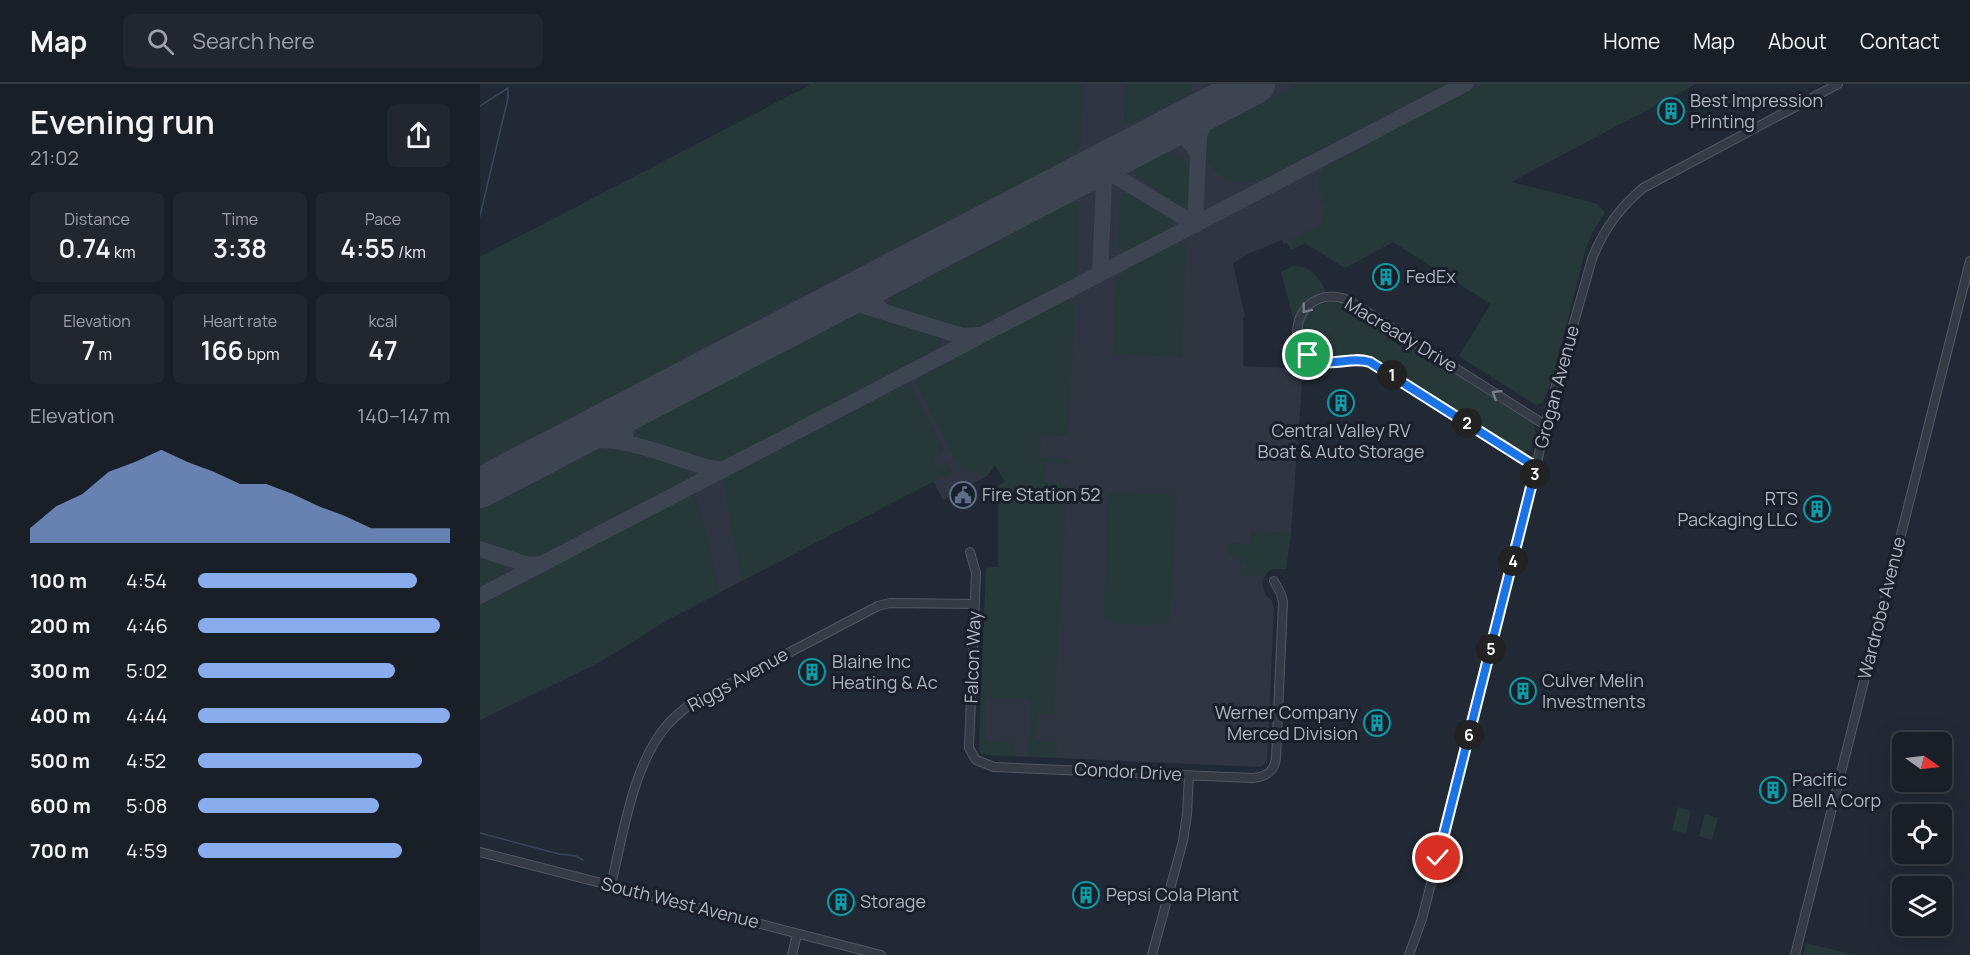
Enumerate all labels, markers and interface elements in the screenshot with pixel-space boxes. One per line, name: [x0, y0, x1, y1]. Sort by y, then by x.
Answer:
search box: [123, 14, 543, 68]
text: Map: [30, 22, 87, 60]
icon: search: [144, 25, 177, 58]
text: Search here: [192, 26, 315, 56]
text: Home: [1603, 27, 1660, 55]
text: Map: [1693, 27, 1735, 55]
text: About: [1768, 27, 1827, 55]
text: Contact: [1860, 27, 1940, 55]
place label: Best Impression Printing: [1690, 88, 1823, 133]
building icon: Best Impression Printing: [1656, 96, 1686, 126]
text: Evening run: [30, 99, 215, 144]
button: share: [387, 104, 450, 167]
text: 21:02: [30, 144, 79, 171]
text: Distance: [64, 208, 130, 230]
text: Time: [222, 208, 258, 230]
text: Pace: [365, 208, 401, 230]
text: 0.74: [58, 230, 111, 266]
text: 3:38: [213, 230, 267, 266]
text: 4:55: [340, 230, 395, 266]
text: km: [111, 241, 136, 263]
text: /km: [395, 241, 426, 263]
building icon: FedEx: [1371, 262, 1401, 292]
place label: FedEx: [1406, 264, 1456, 288]
street label: Macready Drive: [1341, 291, 1462, 377]
one-way arrow: [1303, 302, 1314, 313]
text: Elevation: [63, 310, 131, 332]
text: Heart rate: [203, 310, 277, 332]
text: kcal: [368, 310, 398, 332]
street label: Grogan Avenue: [1528, 323, 1584, 451]
pin: [1282, 329, 1333, 380]
text: 7: [82, 332, 95, 368]
text: 166: [200, 332, 244, 368]
text: 47: [368, 332, 398, 368]
icon: arrive: [1291, 338, 1324, 371]
text: m: [95, 343, 112, 365]
text: bpm: [244, 343, 280, 365]
pin: 1: [1377, 360, 1407, 390]
text: 1: [1388, 364, 1396, 386]
building icon: Central Valley RV Boat & Auto Storage: [1326, 388, 1356, 418]
one-way arrow: [1492, 390, 1502, 402]
text: Elevation: [30, 402, 114, 429]
text: 140–147 m: [357, 402, 450, 429]
pin: 2: [1452, 408, 1482, 438]
text: 2: [1462, 412, 1472, 434]
place label: Central Valley RV Boat & Auto Storage: [1258, 418, 1424, 463]
pin: 3: [1520, 459, 1550, 489]
text: 3: [1530, 463, 1540, 485]
public building icon: Fire Station 52: [948, 480, 978, 510]
place label: Fire Station 52: [982, 482, 1101, 506]
place label: RTS Packaging LLC: [1678, 486, 1798, 531]
building icon: RTS Packaging LLC: [1802, 494, 1832, 524]
street label: Wardrobe Avenue: [1852, 534, 1910, 682]
pin: 4: [1498, 546, 1528, 576]
text: 4: [1508, 550, 1518, 572]
text: 100 m: [30, 567, 87, 594]
text: 4:54: [126, 567, 167, 594]
street label: Falcon Way: [958, 610, 986, 704]
text: 200 m: [30, 612, 90, 639]
text: 4:46: [126, 612, 168, 639]
pin: 5: [1476, 634, 1506, 664]
text: 5: [1486, 638, 1496, 660]
street label: Riggs Avenue: [683, 642, 792, 717]
place label: Blaine Inc Heating & Ac: [832, 649, 938, 694]
text: 300 m: [30, 657, 90, 684]
text: 5:02: [126, 657, 167, 684]
building icon: Blaine Inc Heating & Ac: [797, 657, 827, 687]
place label: Culver Melin Investments: [1542, 668, 1646, 713]
building icon: Culver Melin Investments: [1508, 676, 1538, 706]
place label: Werner Company Merced Division: [1215, 700, 1358, 745]
text: 400 m: [30, 702, 90, 729]
text: 4:44: [126, 702, 168, 729]
building icon: Werner Company Merced Division: [1362, 708, 1392, 738]
pin: 6: [1454, 720, 1484, 750]
text: 6: [1464, 724, 1474, 746]
north arrow: [1892, 732, 1952, 792]
map controls: [1892, 732, 1952, 936]
text: 500 m: [30, 747, 90, 774]
text: 4:52: [126, 747, 166, 774]
street label: Condor Drive: [1074, 756, 1182, 786]
place label: Pacific Bell A Corp: [1792, 767, 1881, 812]
building icon: Pacific Bell A Corp: [1758, 775, 1788, 805]
text: 600 m: [30, 792, 91, 819]
text: 5:08: [126, 792, 167, 819]
button: locate: [1892, 804, 1952, 864]
pin: [1412, 832, 1463, 883]
text: 700 m: [30, 837, 89, 864]
text: 4:59: [126, 837, 168, 864]
icon: check: [1421, 841, 1454, 874]
street label: South West Avenue: [599, 871, 762, 933]
button: layers: [1892, 876, 1952, 936]
building icon: Pepsi Cola Plant: [1071, 880, 1101, 910]
place label: Pepsi Cola Plant: [1106, 882, 1239, 906]
building icon: Storage: [826, 887, 856, 917]
place label: Storage: [860, 889, 926, 913]

